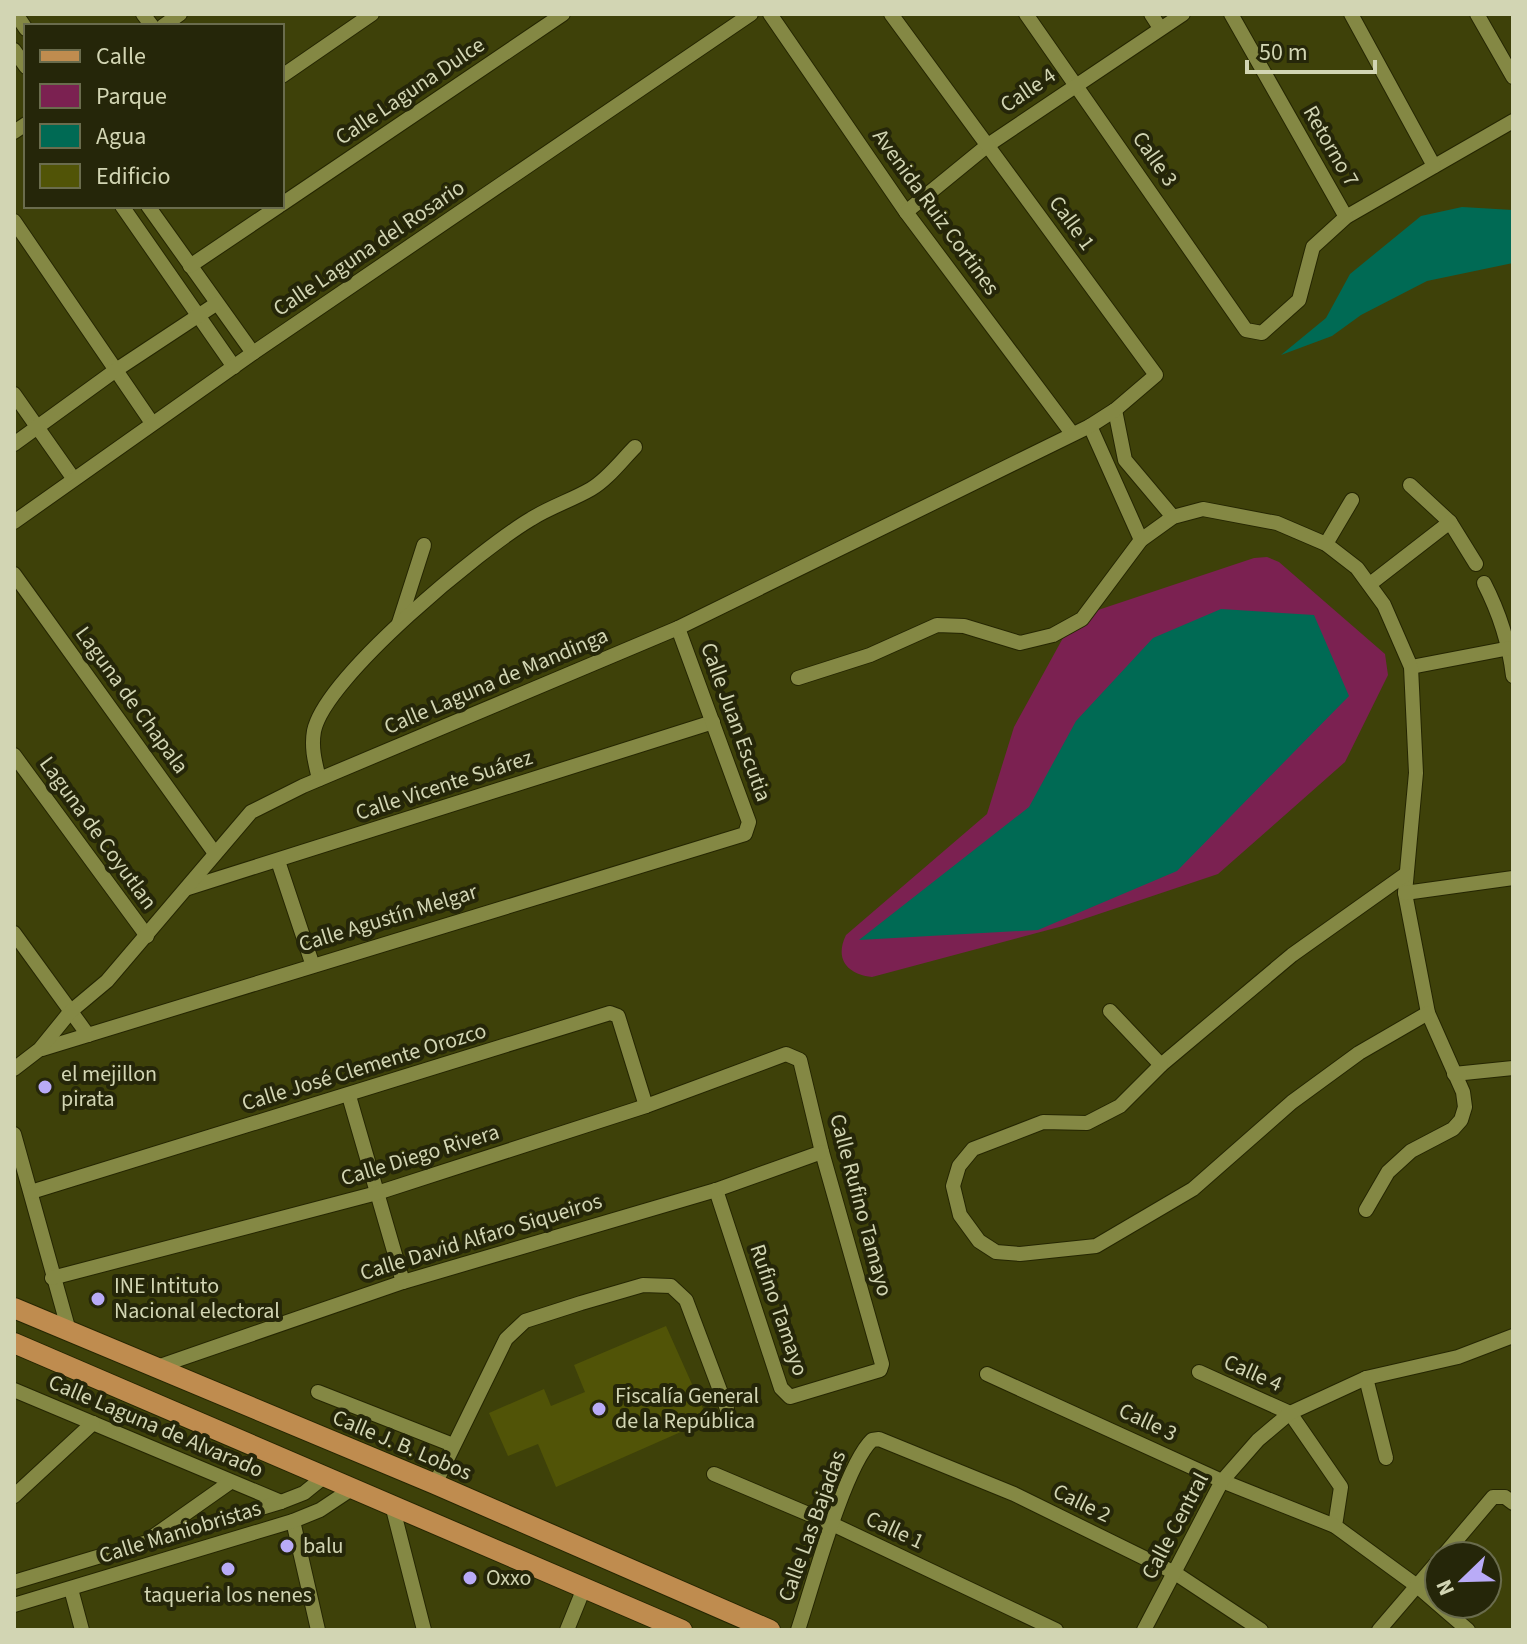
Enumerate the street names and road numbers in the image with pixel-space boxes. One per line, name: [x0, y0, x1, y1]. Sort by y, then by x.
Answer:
street label: Calle Laguna Dulce: [329, 29, 491, 153]
street label: Calle 4: [994, 60, 1062, 120]
street label: Retorno 7: [1295, 99, 1367, 193]
street label: Avenida Ruiz Cortines: [865, 122, 1007, 302]
street label: Calle 3: [1124, 125, 1186, 193]
street label: Calle Laguna del Rosario: [267, 172, 471, 324]
street label: Calle 1: [1041, 189, 1103, 257]
street label: Calle Laguna de Mandinga: [379, 619, 613, 743]
street label: Laguna de Chapala: [68, 620, 196, 780]
street label: Calle Juan Escutia: [692, 638, 780, 806]
street label: Calle Vicente Suárez: [351, 741, 537, 829]
street label: Laguna de Coyutlan: [31, 750, 165, 916]
street label: Calle Agustín Melgar: [295, 876, 482, 960]
street label: Calle José Clemente Orozco: [238, 1015, 490, 1119]
street label: Calle Rufino Tamayo: [821, 1110, 901, 1300]
street label: Calle Diego Rivera: [337, 1116, 503, 1194]
street label: Calle David Alfaro Siqueiros: [356, 1185, 606, 1289]
street label: Rufino Tamayo: [742, 1240, 816, 1380]
street label: Calle 4: [1219, 1346, 1287, 1400]
street label: Calle Laguna de Alvarado: [43, 1366, 269, 1486]
street label: Calle 3: [1114, 1395, 1182, 1449]
street label: Calle J. B. Lobos: [327, 1401, 477, 1489]
street label: Calle Las Bajadas: [770, 1446, 854, 1606]
street label: Calle Central: [1133, 1467, 1217, 1585]
street label: Calle 2: [1048, 1475, 1116, 1531]
street label: Calle Maniobristas: [95, 1492, 265, 1572]
street label: Calle 1: [861, 1503, 929, 1557]

